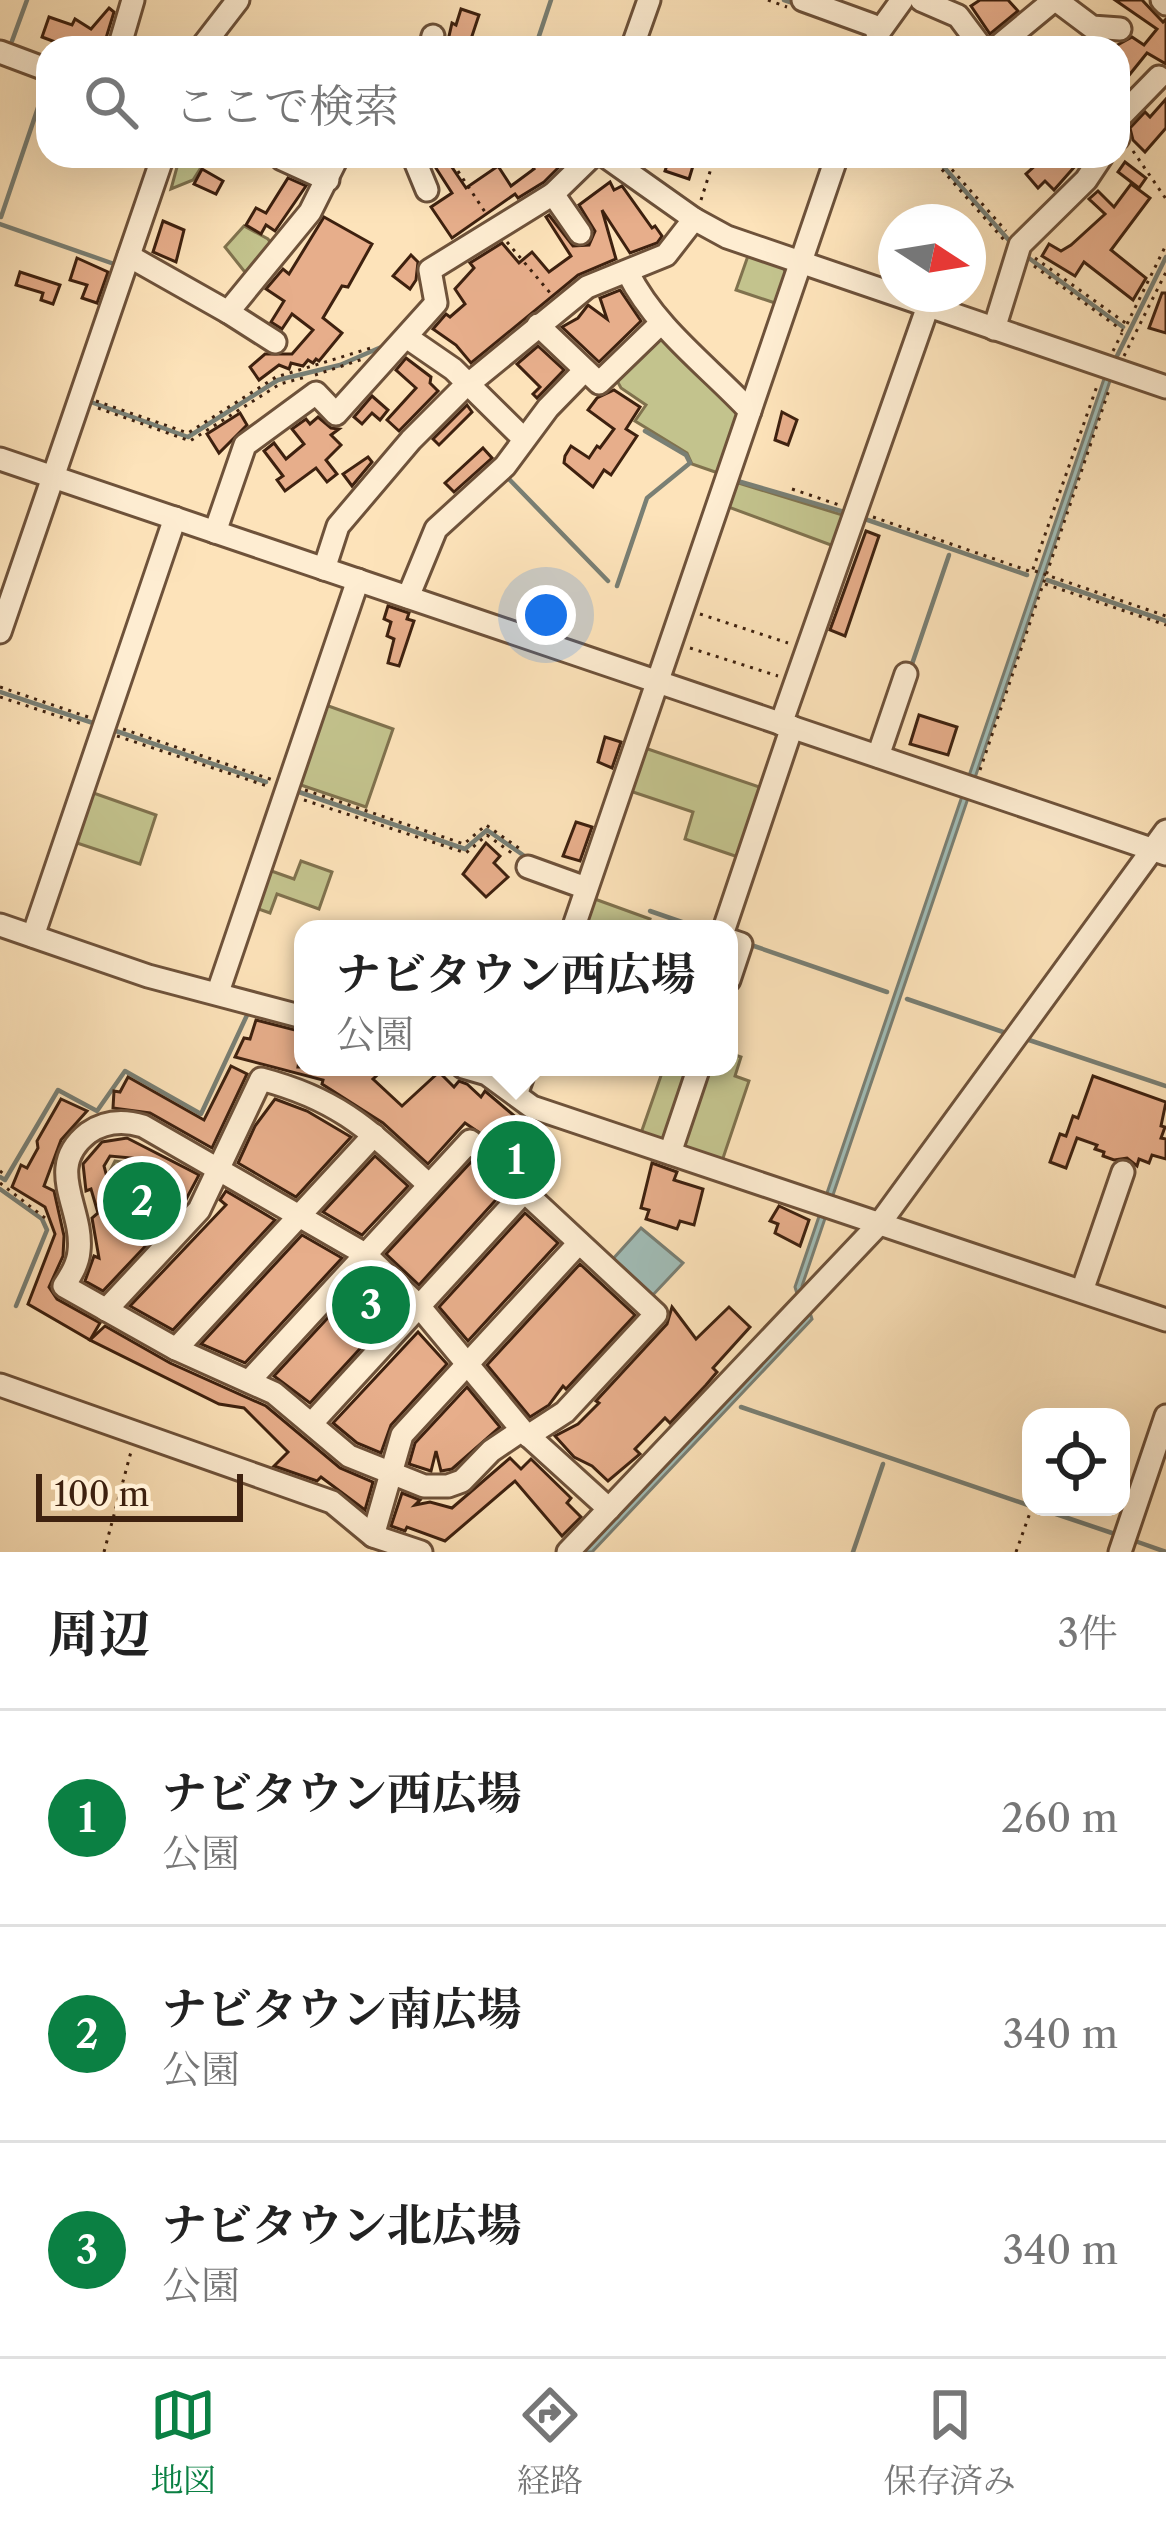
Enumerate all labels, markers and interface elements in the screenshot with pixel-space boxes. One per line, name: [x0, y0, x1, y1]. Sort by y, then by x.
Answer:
search box: [36, 36, 1130, 168]
icon: search: [78, 69, 144, 135]
text: ここで検索: [174, 78, 399, 134]
north arrow: [878, 204, 986, 312]
your location: [516, 585, 576, 645]
popup: [294, 920, 738, 1076]
text: ナビタウン西広場: [336, 946, 696, 1002]
text: 公園: [336, 1010, 414, 1058]
pin: 1: [477, 1115, 555, 1205]
pin: 2: [103, 1156, 181, 1246]
pin: 3: [332, 1260, 410, 1350]
map controls: [1022, 1408, 1130, 1516]
button: locate: [1022, 1408, 1130, 1516]
scale bar: [36, 1468, 243, 1521]
text: 100 m: [54, 1474, 149, 1515]
text: 周辺: [48, 1603, 150, 1665]
text: 3件: [1058, 1609, 1118, 1657]
text: ナビタウン西広場: [162, 1765, 522, 1821]
text: 1: [78, 1794, 96, 1842]
text: 260 m: [1001, 1794, 1118, 1842]
text: 公園: [162, 1829, 240, 1877]
text: ナビタウン南広場: [162, 1981, 522, 2037]
text: 2: [75, 2010, 99, 2058]
text: 340 m: [1003, 2010, 1118, 2058]
text: 公園: [162, 2045, 240, 2093]
text: ナビタウン北広場: [162, 2197, 522, 2253]
text: 3: [76, 2226, 98, 2274]
text: 340 m: [1003, 2226, 1118, 2274]
text: 公園: [162, 2261, 240, 2309]
tab: 地図: [150, 2382, 216, 2501]
tab: 経路: [517, 2382, 583, 2501]
tab: 保存済み: [884, 2382, 1016, 2501]

